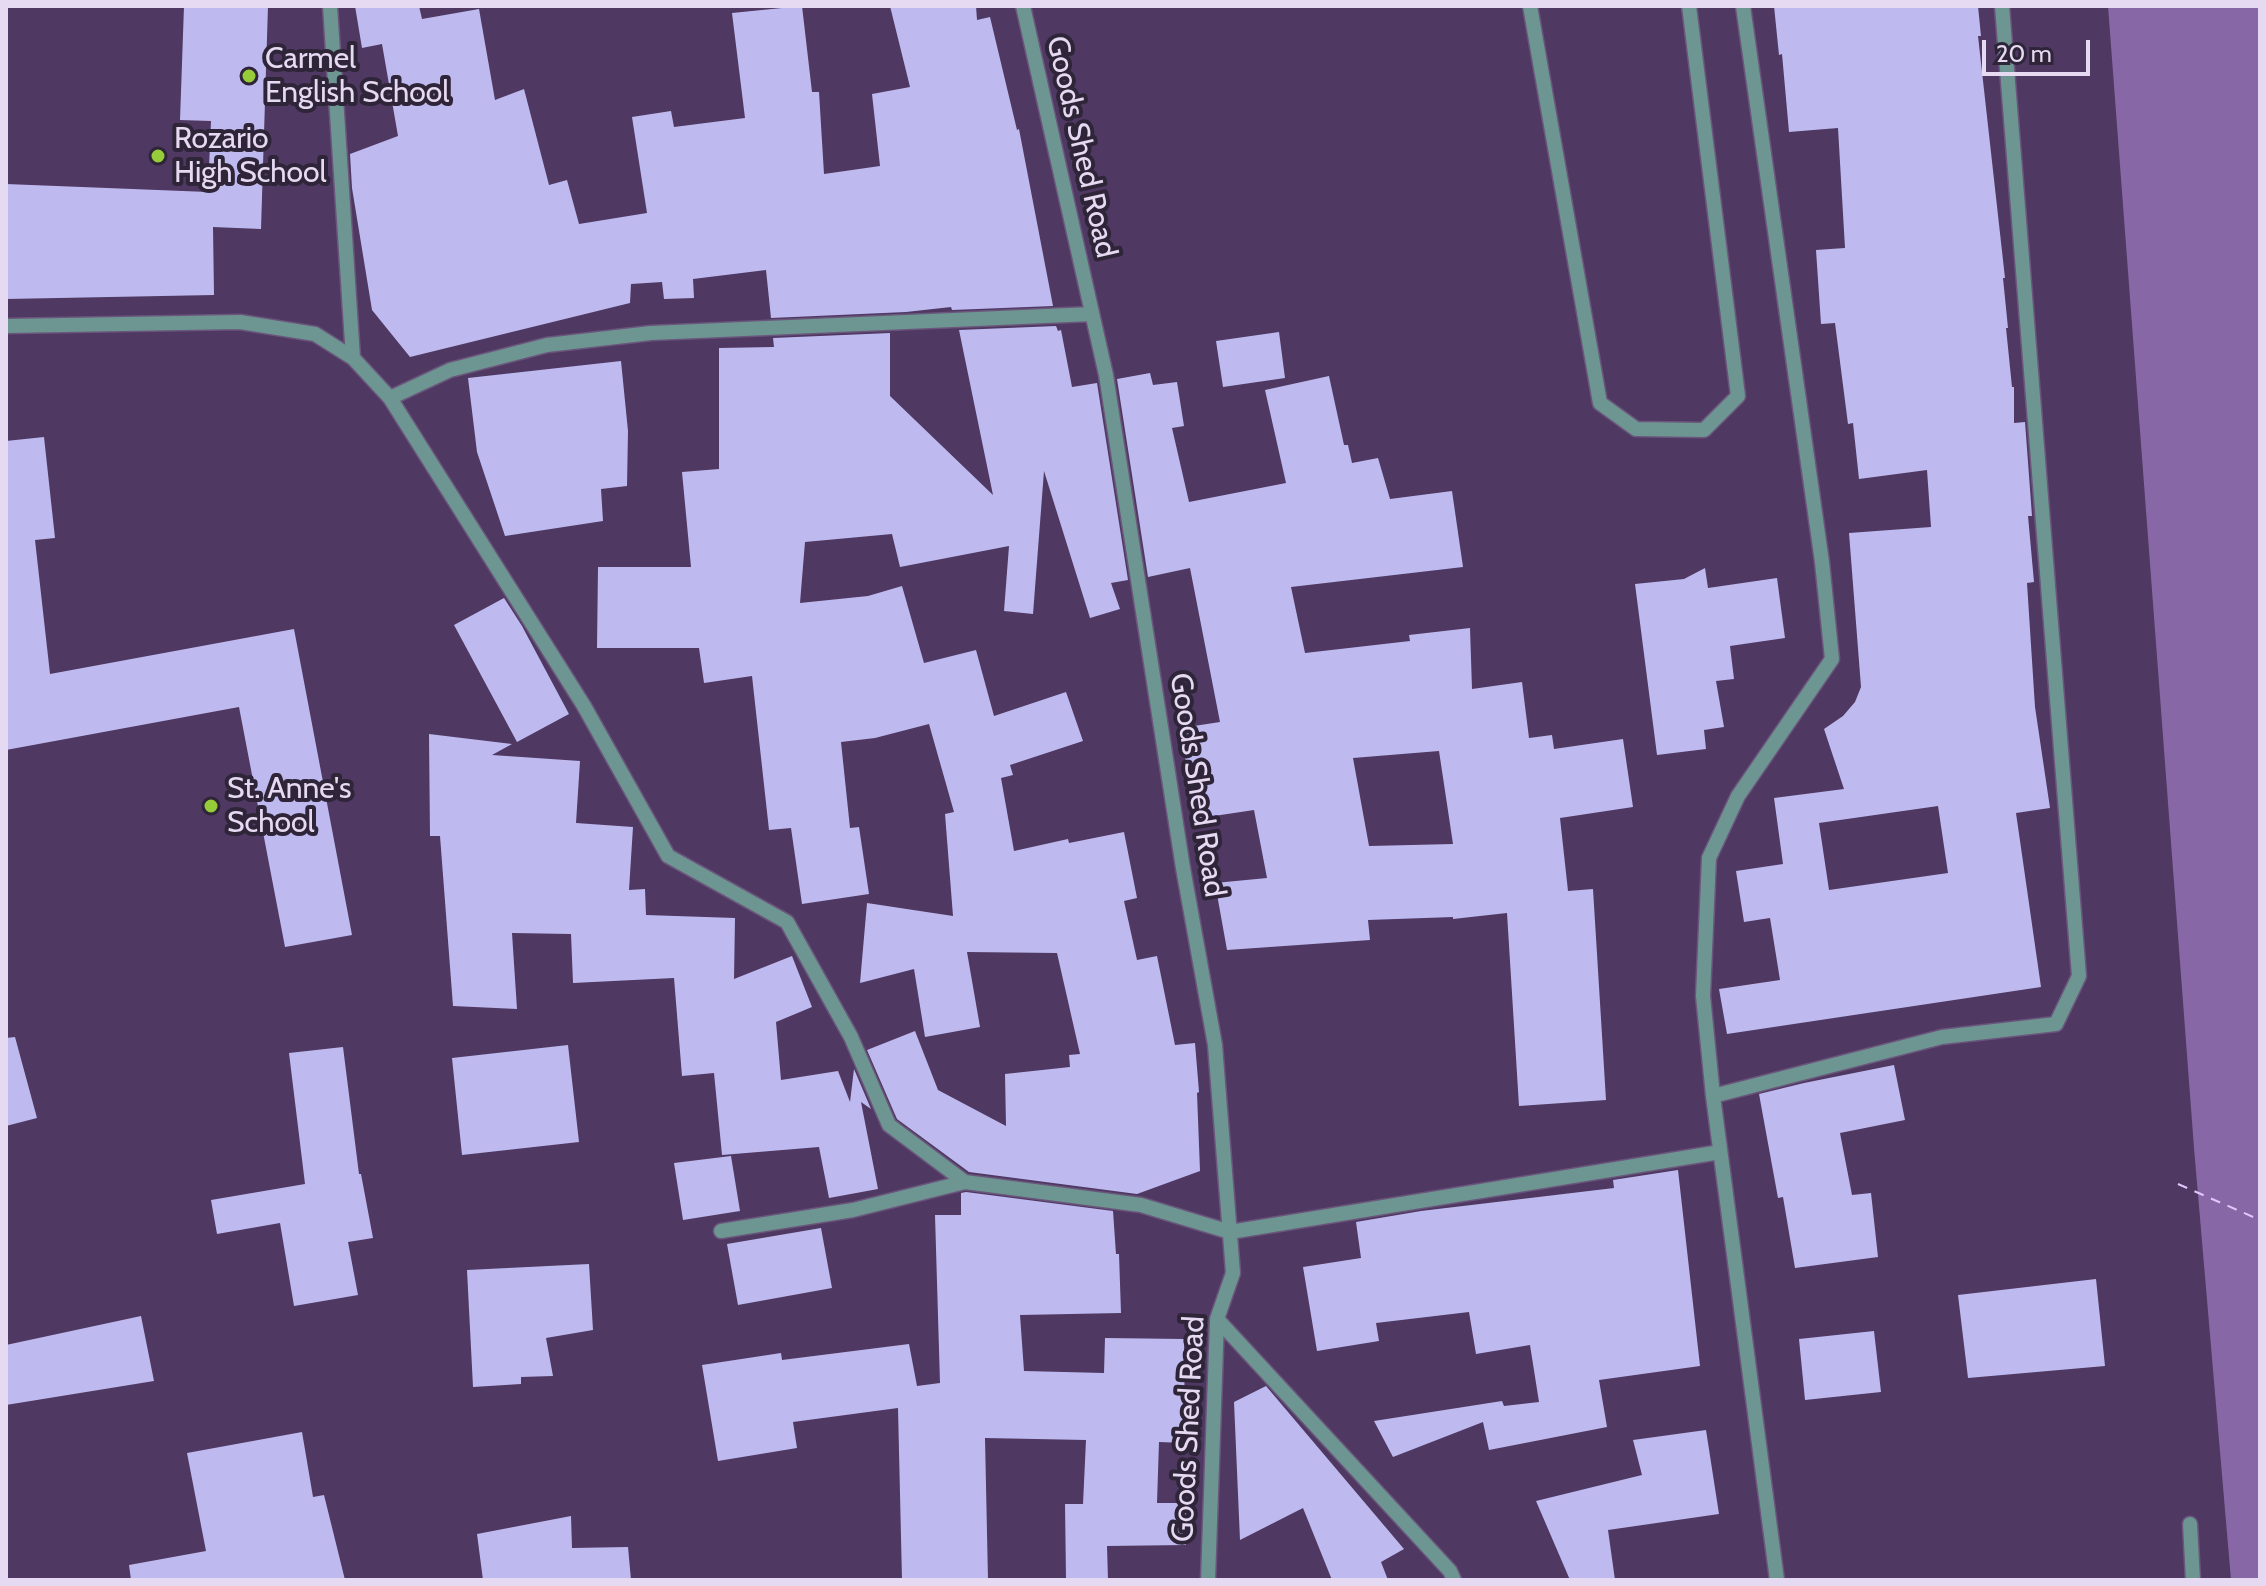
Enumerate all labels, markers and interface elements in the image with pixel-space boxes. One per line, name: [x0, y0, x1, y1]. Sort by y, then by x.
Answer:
scale bar: [1986, 24, 2094, 74]
street label: Goods Shed Road: [1038, 33, 1124, 261]
text: 20 m: [1996, 39, 2052, 68]
place label: Carmel English School: [265, 41, 449, 112]
marker: Carmel English School: [240, 67, 258, 85]
place label: Rozario High School: [174, 121, 327, 192]
marker: Rozario High School: [149, 147, 167, 165]
street label: Goods Shed Road: [1162, 670, 1232, 900]
place label: St. Anne's School: [227, 771, 351, 842]
marker: St. Anne's School: [202, 797, 220, 815]
street label: Goods Shed Road: [1165, 1315, 1213, 1543]

